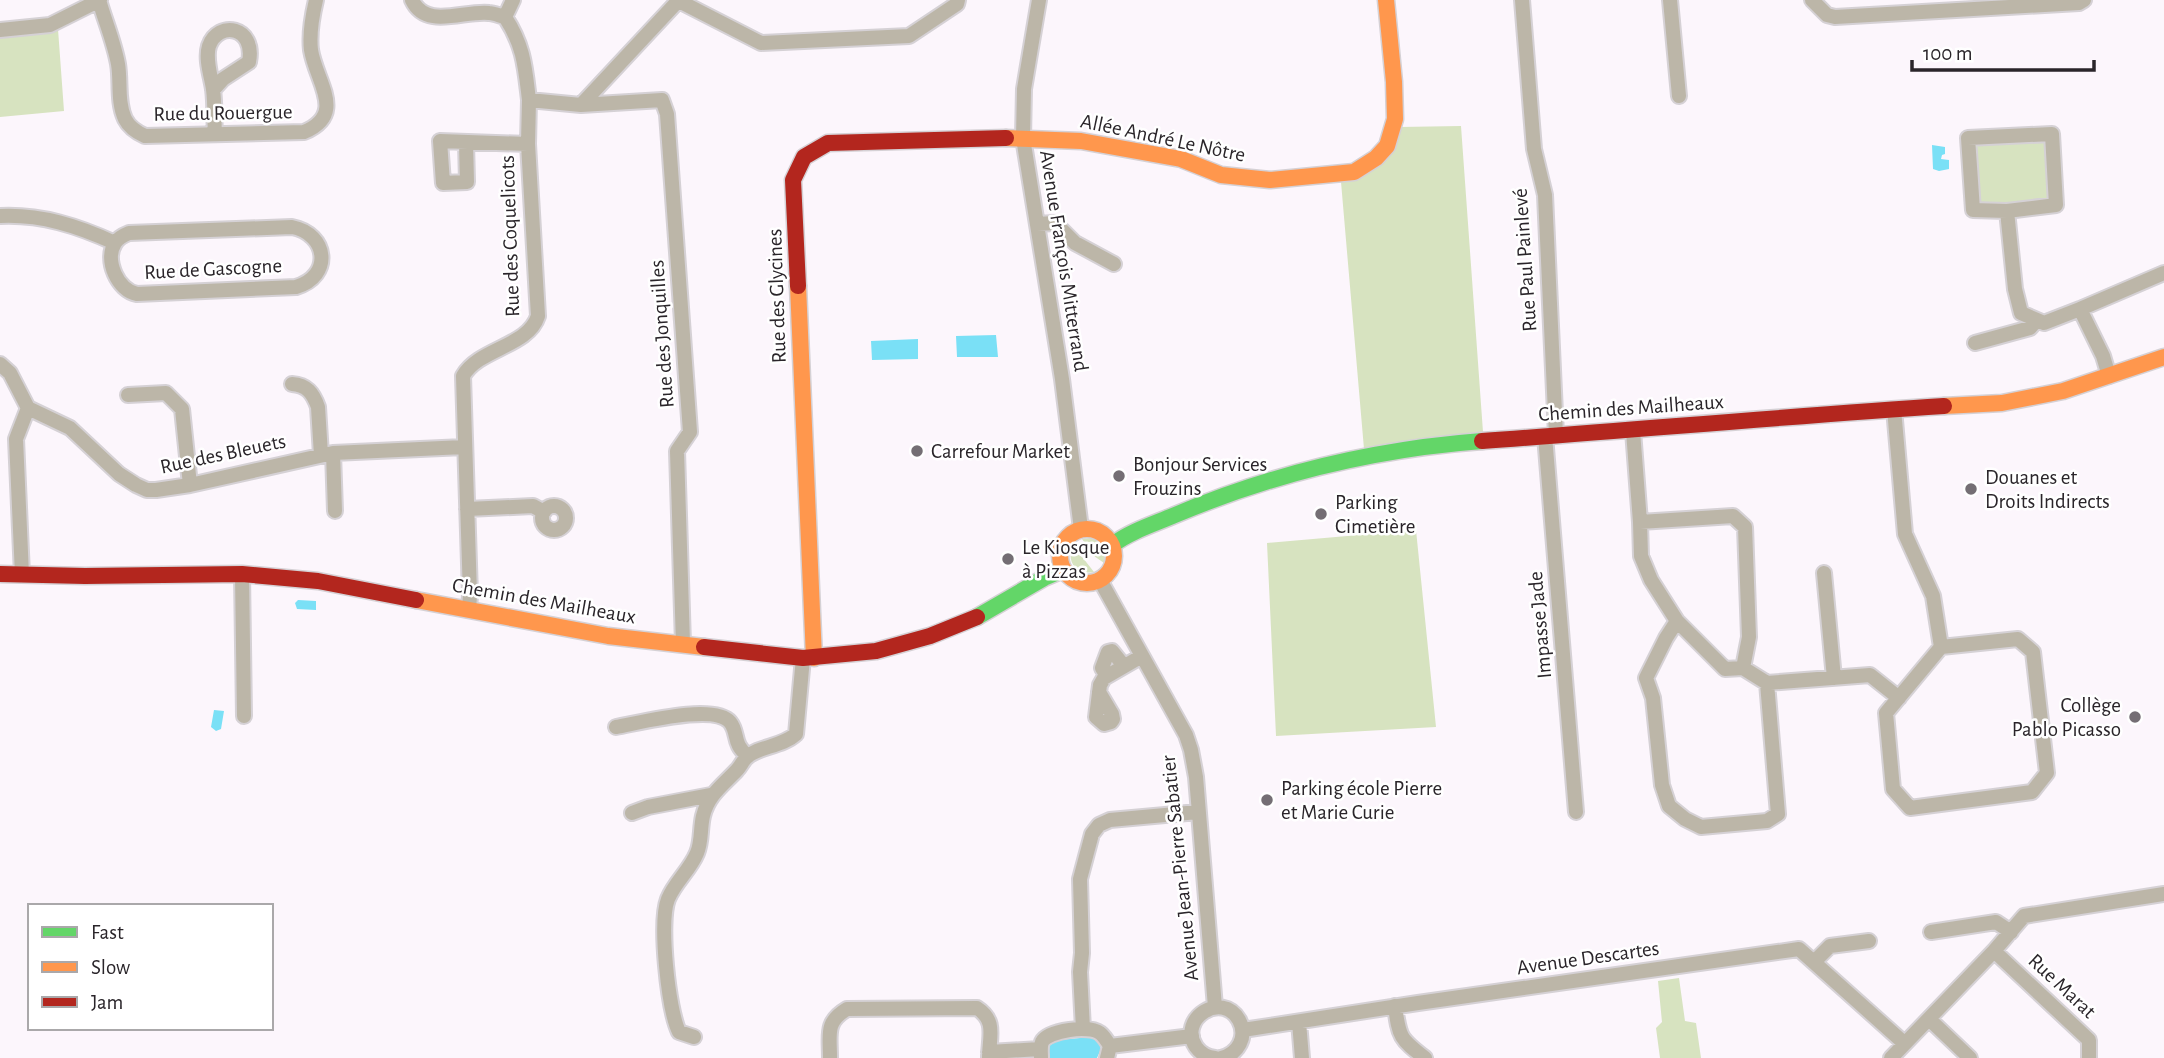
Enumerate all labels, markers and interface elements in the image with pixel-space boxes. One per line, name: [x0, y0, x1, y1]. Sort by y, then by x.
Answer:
scale bar: [1912, 28, 2094, 72]
text: 100 m: [1923, 43, 1973, 64]
street label: Rue du Rouergue: [153, 101, 293, 125]
street label: Allée André Le Nôtre: [1079, 110, 1247, 166]
street label: Avenue François Mitterrand: [1036, 149, 1092, 373]
street label: Rue des Coquelicots: [497, 155, 523, 317]
street label: Rue Paul Painlevé: [1510, 188, 1540, 332]
street label: Rue des Glycines: [764, 228, 790, 364]
street label: Rue de Gascogne: [143, 255, 283, 283]
street label: Rue des Jonquilles: [646, 259, 678, 409]
street label: Chemin des Mailheaux: [1538, 391, 1724, 425]
street label: Rue des Bleuets: [158, 430, 288, 478]
place label: Carrefour Market: [931, 441, 1070, 462]
marker: Carrefour Market: [909, 443, 925, 459]
place label: Bonjour Services Frouzins: [1133, 454, 1267, 499]
place label: Douanes et Droits Indirects: [1985, 467, 2110, 512]
marker: Bonjour Services Frouzins: [1111, 468, 1127, 484]
marker: Douanes et Droits Indirects: [1963, 481, 1979, 497]
place label: Parking Cimetière: [1335, 492, 1415, 537]
marker: Parking Cimetière: [1313, 506, 1329, 522]
place label: Le Kiosque à Pizzas: [1022, 537, 1109, 582]
marker: Le Kiosque à Pizzas: [1000, 551, 1016, 567]
street label: Impasse Jade: [1525, 570, 1555, 680]
street label: Chemin des Mailheaux: [451, 575, 637, 627]
place label: Collège Pablo Picasso: [2012, 695, 2121, 740]
marker: Collège Pablo Picasso: [2127, 709, 2143, 725]
street label: Avenue Jean-Pierre Sabatier: [1158, 754, 1202, 982]
place label: Parking école Pierre et Marie Curie: [1281, 778, 1442, 823]
marker: Parking école Pierre et Marie Curie: [1259, 792, 1275, 808]
legend: [28, 904, 273, 1030]
text: Fast: [91, 922, 124, 943]
street label: Avenue Descartes: [1515, 938, 1661, 978]
street label: Rue Marat: [2024, 950, 2100, 1022]
text: Slow: [91, 957, 130, 978]
text: Jam: [91, 992, 123, 1013]

